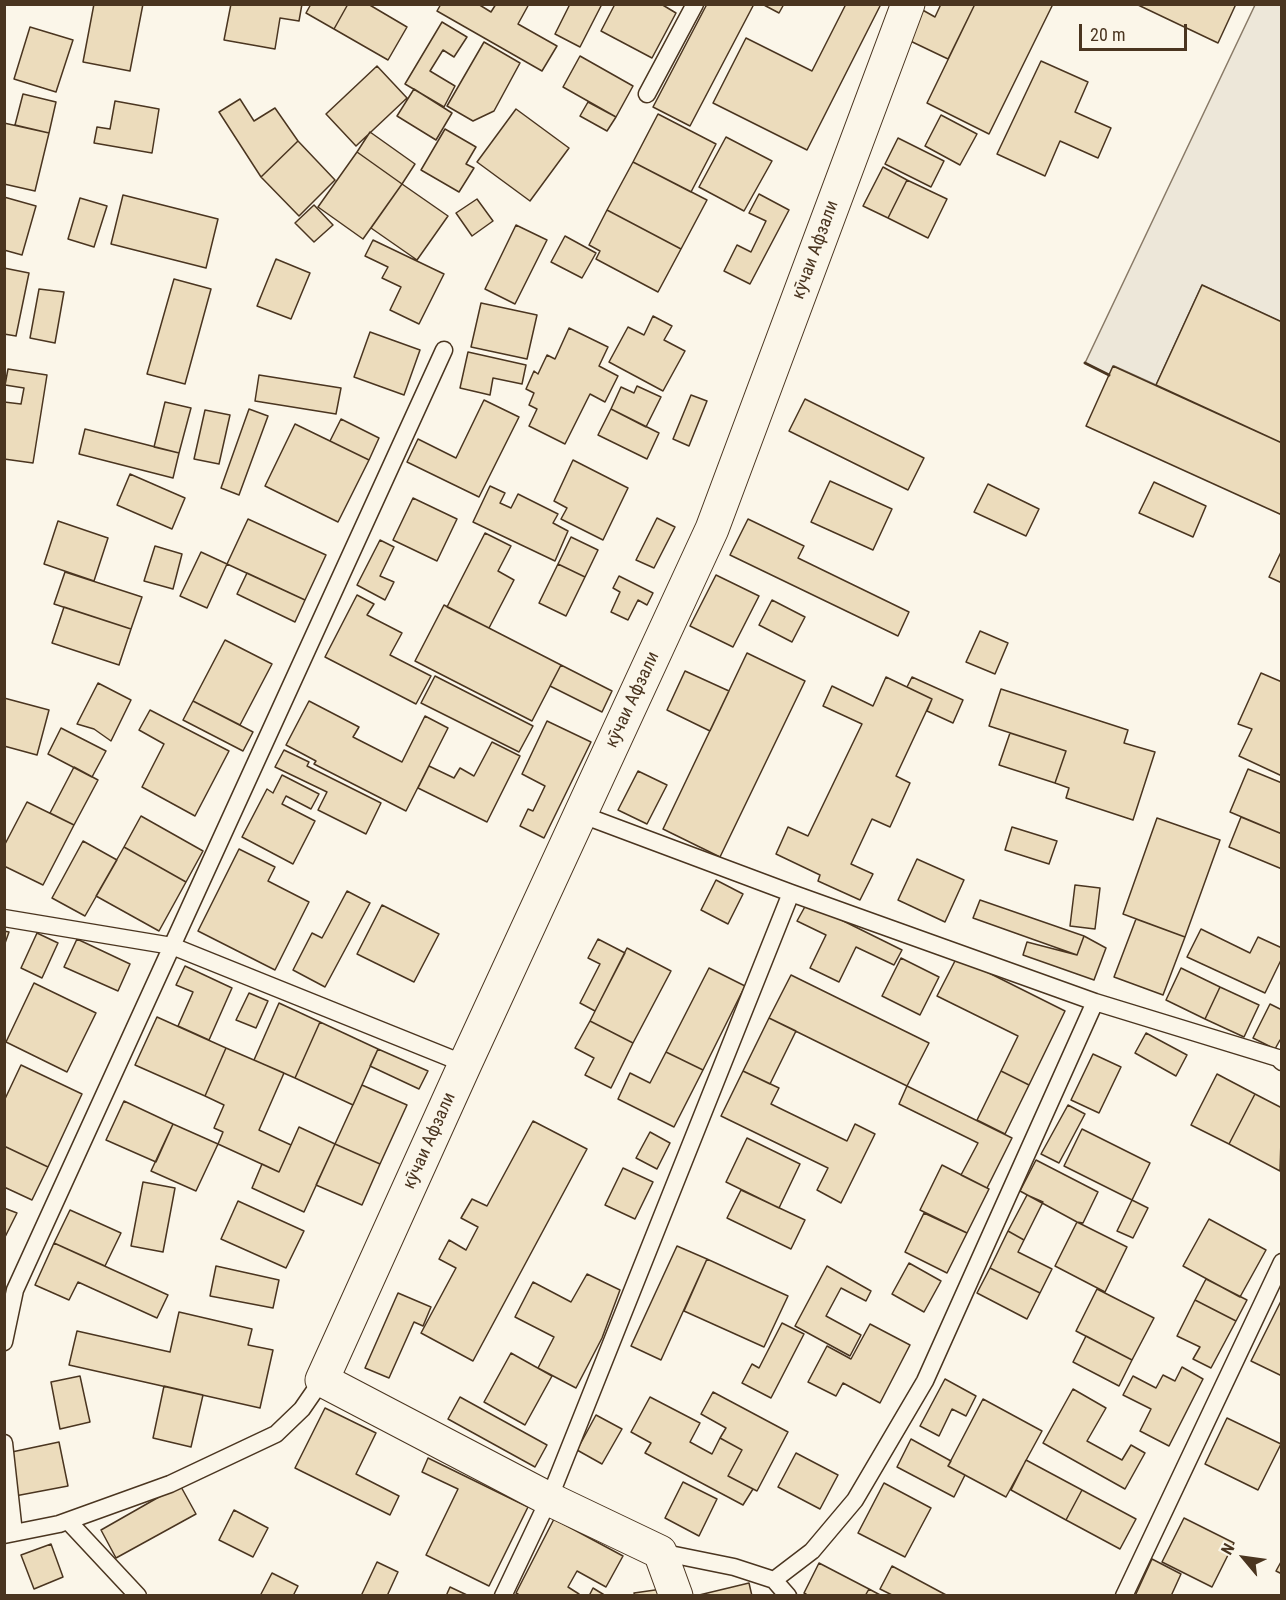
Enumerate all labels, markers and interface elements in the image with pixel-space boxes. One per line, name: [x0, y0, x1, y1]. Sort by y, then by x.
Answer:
scale bar: [1082, 12, 1190, 50]
text: 20 m: [1090, 24, 1125, 45]
street label: кӯчаи Афзали: [788, 198, 844, 302]
street label: кӯчаи Афзали: [601, 649, 665, 751]
street label: кӯчаи Афзали: [399, 1089, 461, 1193]
north arrow: [1214, 1528, 1274, 1588]
text: N: [1217, 1540, 1238, 1558]

